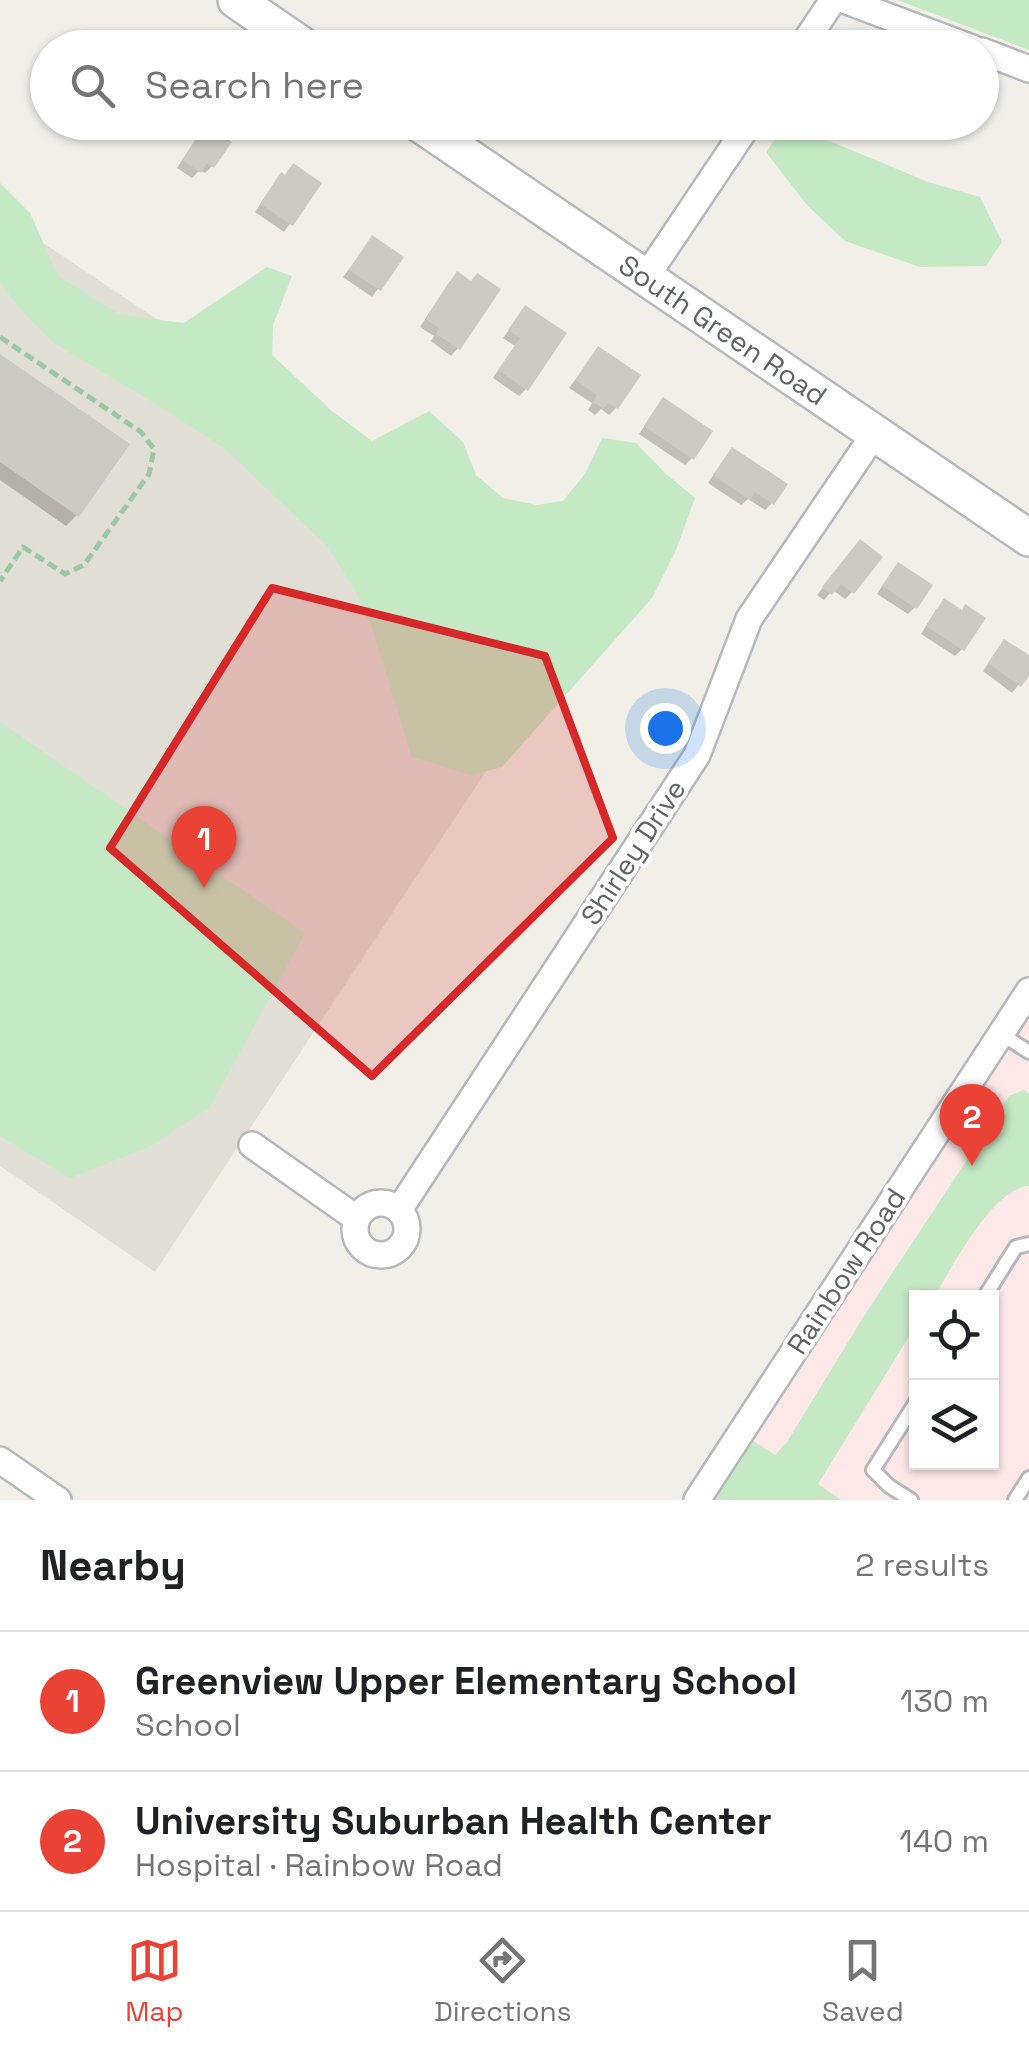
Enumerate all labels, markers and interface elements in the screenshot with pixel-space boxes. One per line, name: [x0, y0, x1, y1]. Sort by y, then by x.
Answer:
search box: [30, 30, 999, 140]
icon: search: [65, 58, 120, 113]
text: Search here: [145, 61, 364, 109]
street label: South Green Road: [612, 247, 834, 413]
your location: [640, 703, 691, 754]
street label: Shirley Drive: [573, 772, 693, 932]
pin: 1: [172, 806, 236, 888]
pin: 2: [940, 1084, 1004, 1166]
street label: Rainbow Road: [779, 1181, 913, 1361]
map controls: [909, 1290, 999, 1470]
button: locate: [909, 1290, 999, 1380]
button: layers: [909, 1380, 999, 1470]
text: Nearby: [40, 1539, 186, 1592]
text: 2 results: [855, 1545, 989, 1585]
text: Greenview Upper Elementary School: [135, 1657, 797, 1705]
text: 1: [65, 1681, 80, 1721]
text: 130 m: [900, 1681, 989, 1721]
text: School: [135, 1705, 241, 1745]
text: University Suburban Health Center: [135, 1797, 772, 1845]
text: 2: [63, 1821, 82, 1861]
text: 140 m: [899, 1821, 989, 1861]
text: Hospital · Rainbow Road: [135, 1845, 503, 1885]
tab: Map: [125, 1933, 184, 2029]
tab: Directions: [434, 1933, 571, 2029]
tab: Saved: [822, 1933, 904, 2029]

